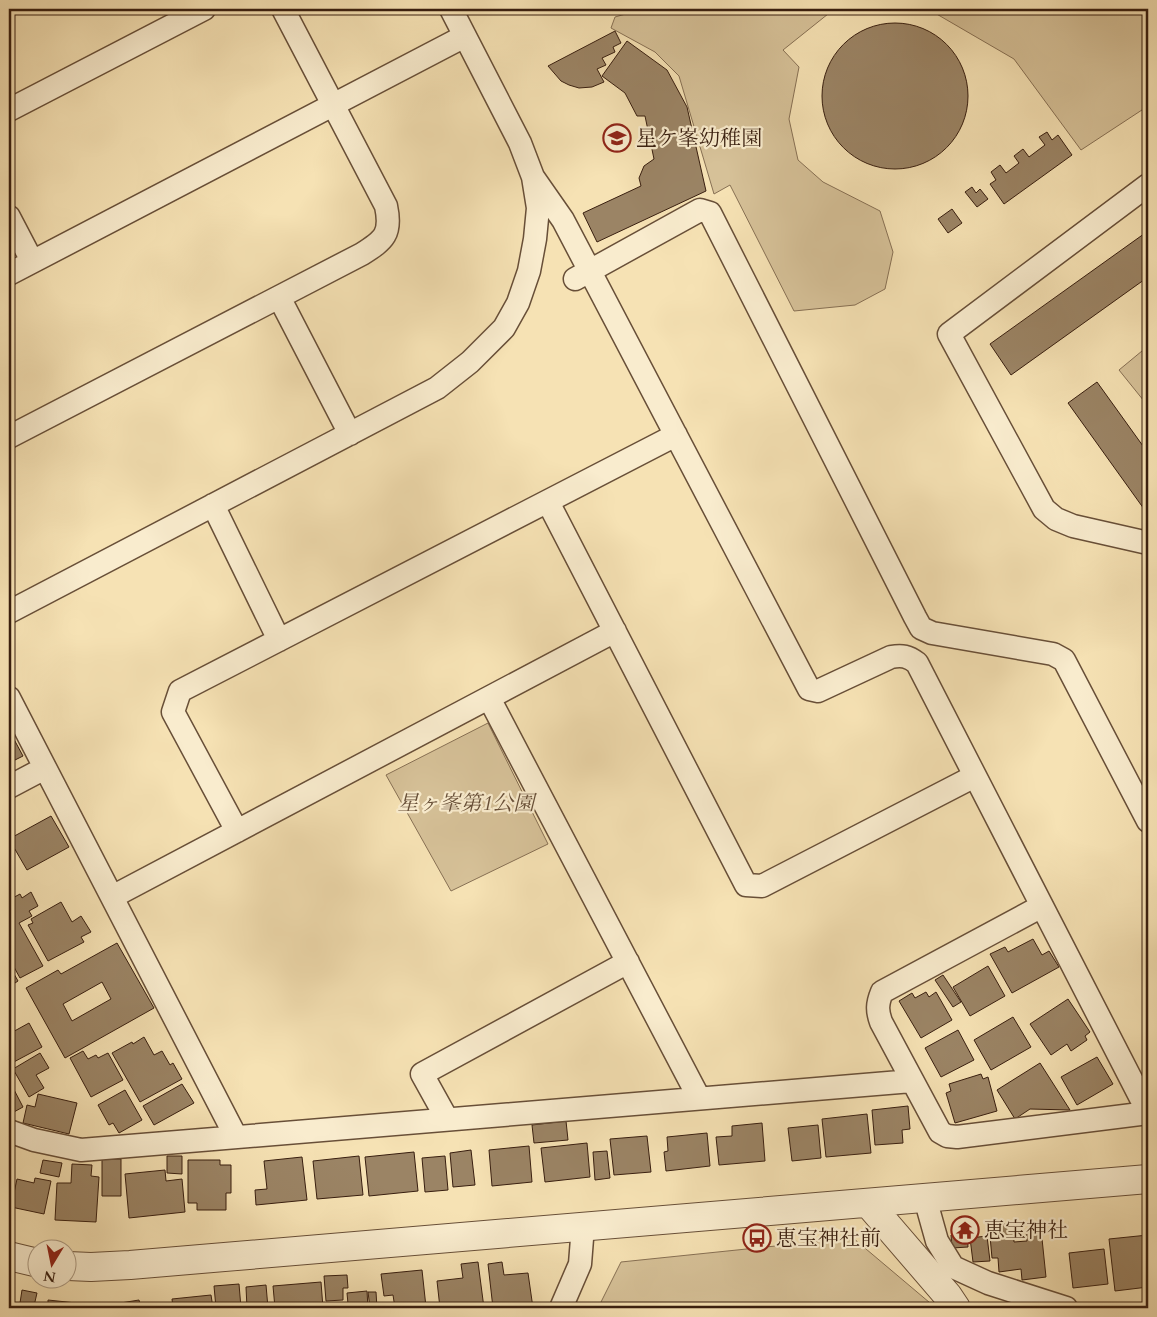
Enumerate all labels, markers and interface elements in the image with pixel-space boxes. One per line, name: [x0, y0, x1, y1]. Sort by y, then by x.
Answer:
school or university icon: 星ケ峯幼稚園: [602, 123, 632, 153]
place label: 星ケ峯幼稚園: [636, 124, 762, 153]
park label: 星ヶ峯第1公園: [398, 789, 537, 818]
temple icon: 恵宝神社: [950, 1215, 980, 1245]
place label: 恵宝神社: [984, 1216, 1068, 1245]
bus stop icon: 恵宝神社前: [742, 1223, 772, 1253]
place label: 恵宝神社前: [776, 1224, 881, 1253]
north arrow: [28, 1240, 78, 1290]
text: N: [42, 1266, 57, 1287]

